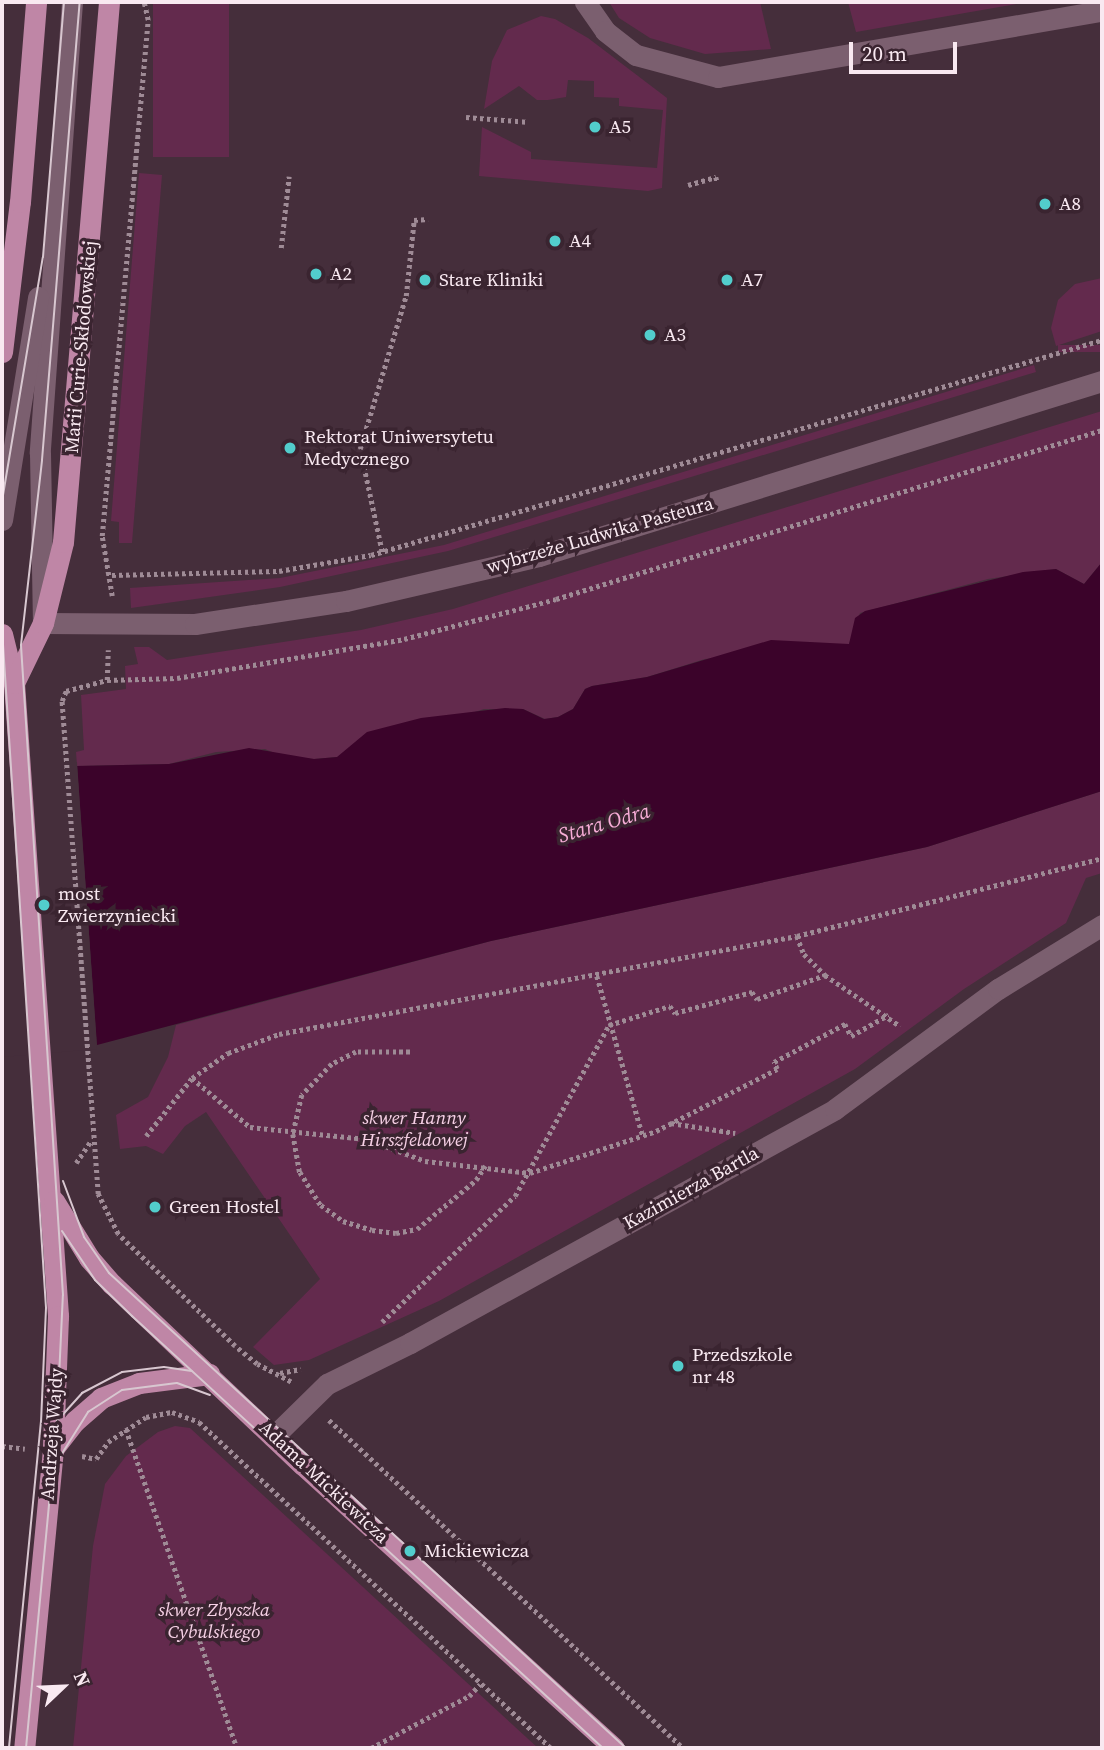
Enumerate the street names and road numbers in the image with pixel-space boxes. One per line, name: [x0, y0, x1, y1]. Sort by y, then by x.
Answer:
street label: Marii Curie-Skłodowskiej: [60, 240, 102, 454]
street label: wybrzeże Ludwika Pasteura: [484, 492, 716, 578]
street label: Kazimierza Bartla: [619, 1141, 763, 1235]
street label: Andrzeja Wajdy: [36, 1367, 68, 1501]
street label: Adama Mickiewicza: [254, 1416, 394, 1548]

